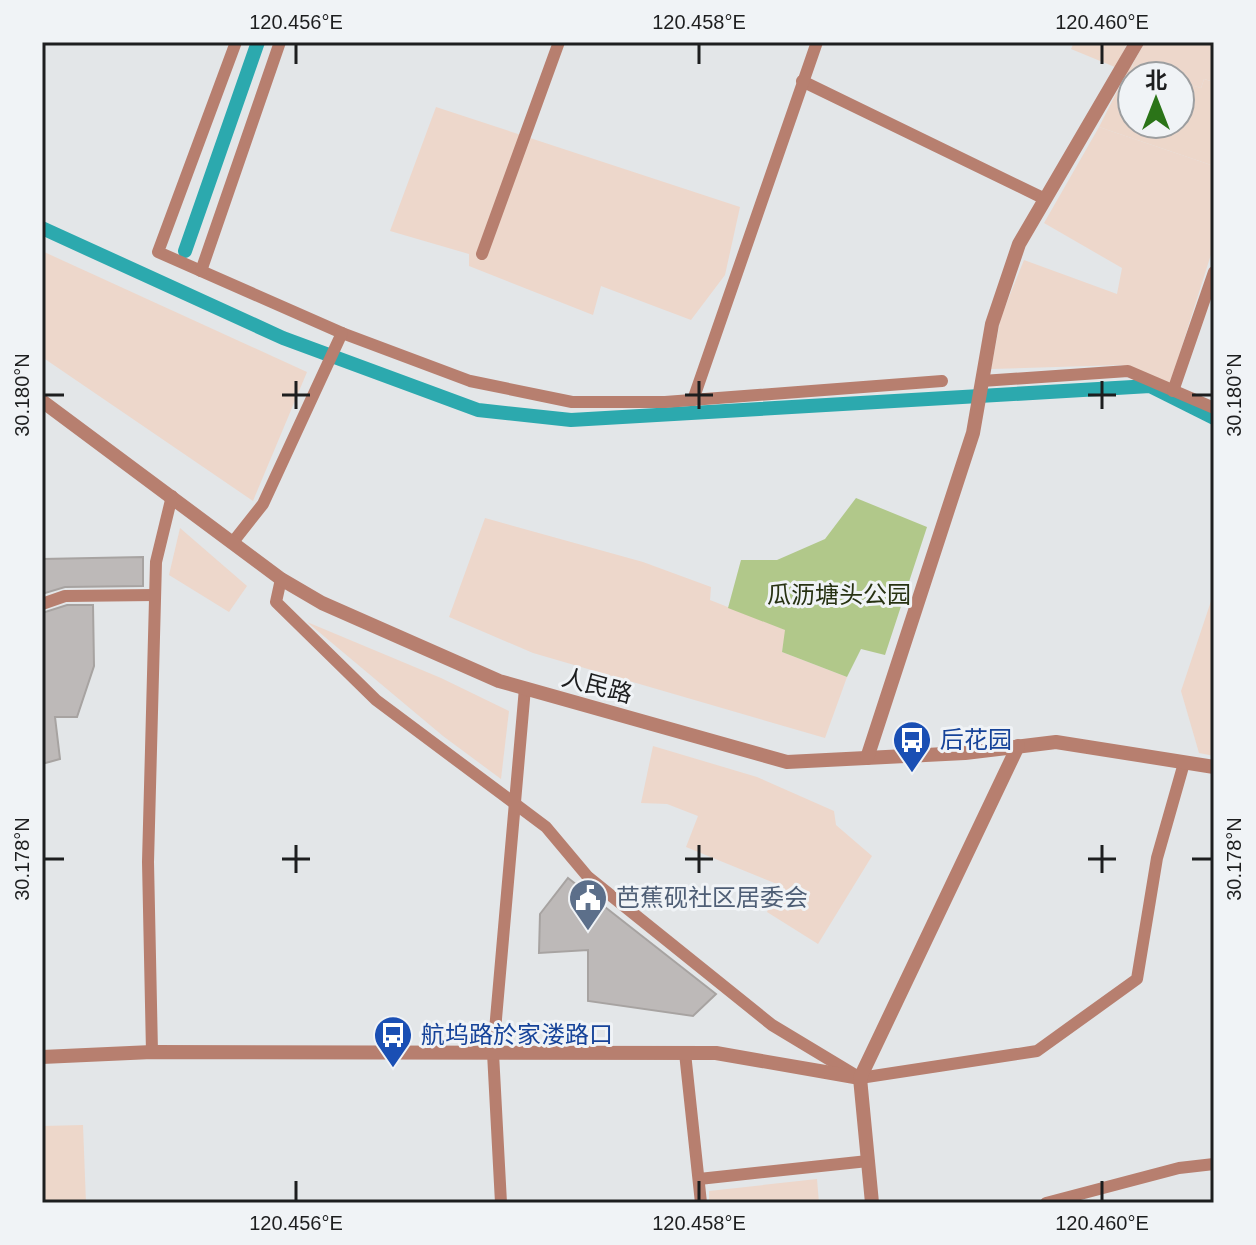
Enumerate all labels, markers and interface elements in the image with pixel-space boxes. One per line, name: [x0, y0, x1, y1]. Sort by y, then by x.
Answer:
text: 120.456°E: [249, 11, 343, 33]
text: 120.458°E: [652, 11, 746, 33]
text: 120.460°E: [1055, 11, 1149, 33]
north arrow: [1116, 60, 1196, 140]
text: 北: [1145, 68, 1167, 93]
text: 30.180°N: [11, 353, 33, 437]
text: 30.180°N: [1223, 353, 1245, 437]
park label: 瓜沥塘头公园: [767, 581, 911, 608]
street label: 人民路: [559, 663, 635, 708]
bus stop icon: 后花园: [891, 719, 933, 774]
place label: 后花园: [940, 726, 1012, 753]
text: 30.178°N: [11, 817, 33, 901]
text: 30.178°N: [1223, 817, 1245, 901]
public building icon: 芭蕉砚社区居委会: [567, 877, 609, 932]
place label: 芭蕉砚社区居委会: [616, 884, 808, 911]
bus stop icon: 航坞路於家溇路口: [372, 1014, 414, 1069]
place label: 航坞路於家溇路口: [421, 1021, 613, 1048]
text: 120.456°E: [249, 1212, 343, 1234]
text: 120.458°E: [652, 1212, 746, 1234]
text: 120.460°E: [1055, 1212, 1149, 1234]

